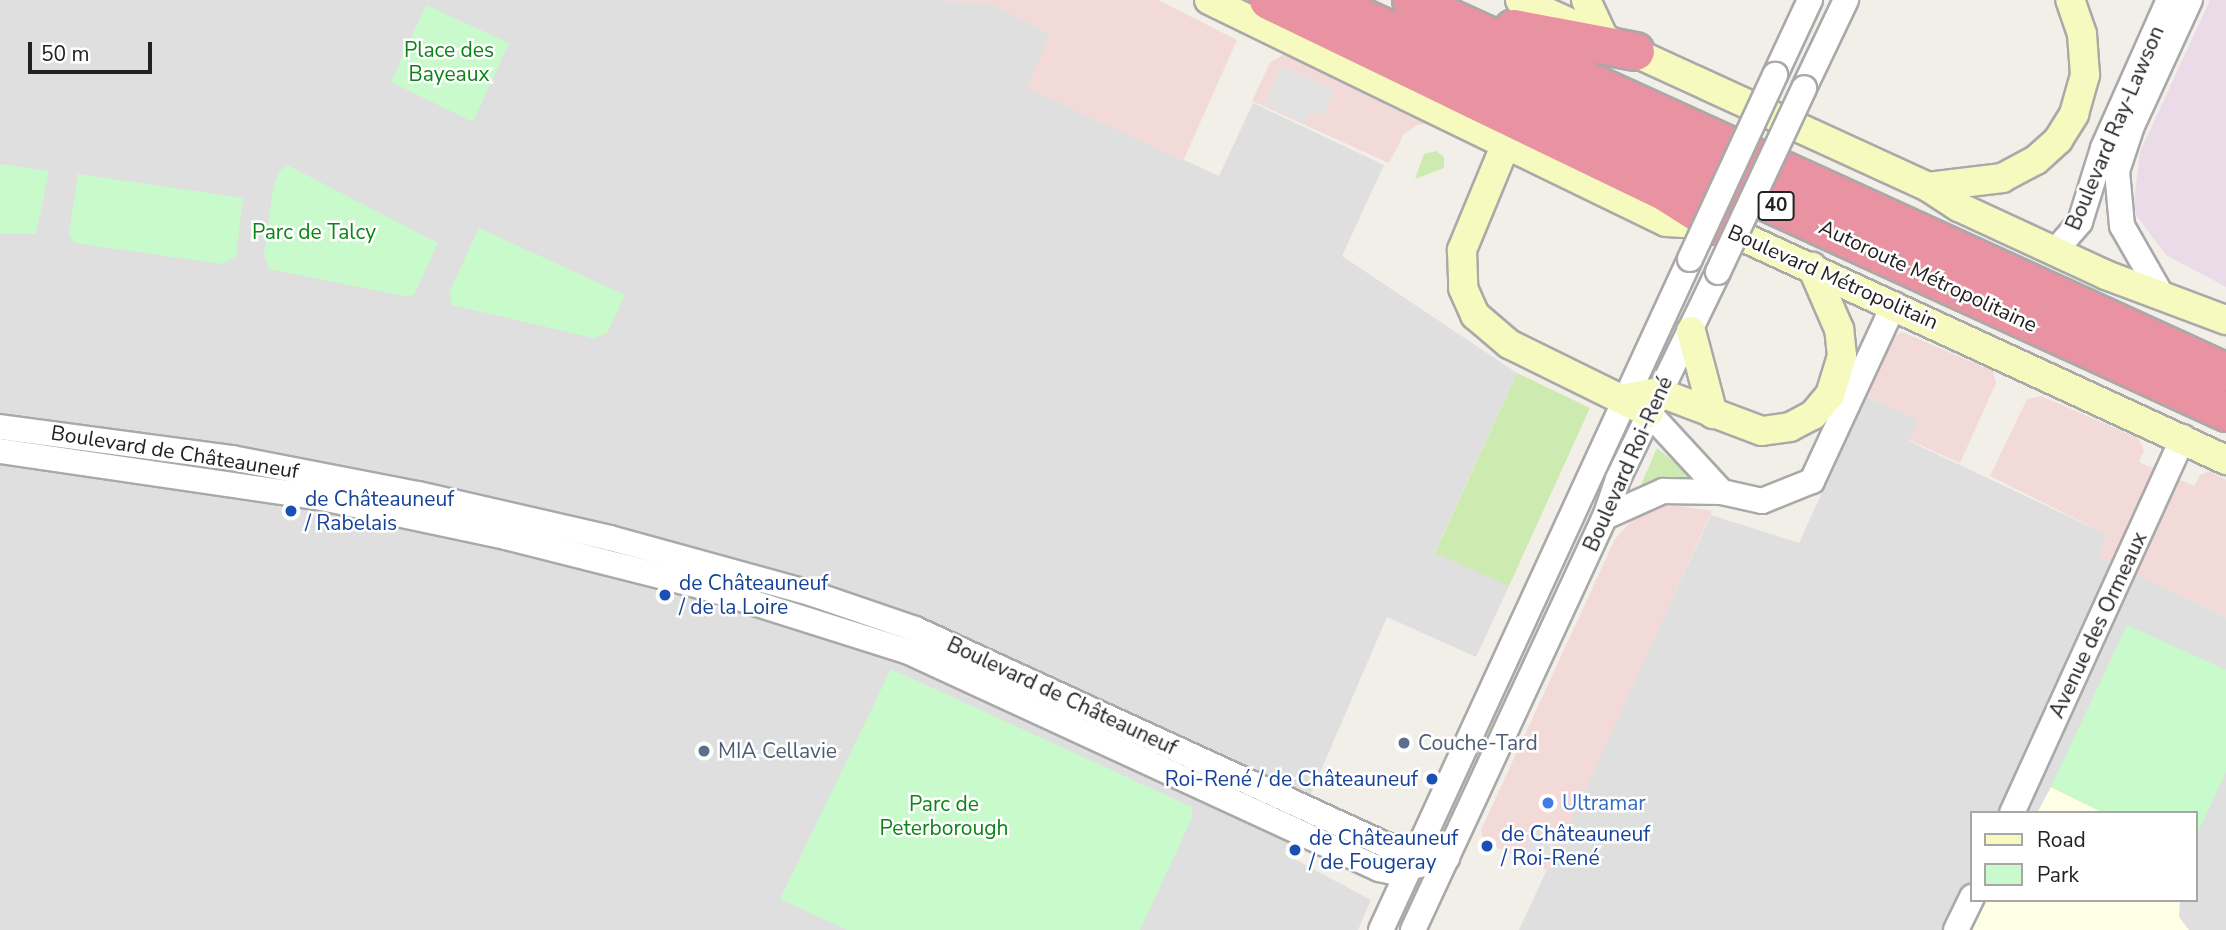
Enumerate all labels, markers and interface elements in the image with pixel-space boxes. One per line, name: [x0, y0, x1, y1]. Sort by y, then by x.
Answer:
street label: Boulevard Ray-Lawson: [2061, 22, 2169, 234]
scale bar: [32, 28, 156, 72]
park label: Place des Bayeaux: [404, 37, 494, 87]
text: 50 m: [41, 40, 90, 68]
road number: 40: [1757, 190, 1795, 222]
street label: Autoroute Métropolitaine: [1815, 214, 2041, 338]
park label: Parc de Talcy: [252, 219, 376, 245]
street label: Boulevard Métropolitain: [1724, 219, 1942, 335]
street label: Boulevard Roi-René: [1578, 373, 1678, 555]
street label: Boulevard de Châteauneuf: [49, 420, 301, 484]
place label: de Châteauneuf / Rabelais: [305, 486, 454, 536]
marker: de Châteauneuf / Rabelais: [283, 503, 299, 519]
street label: Avenue des Ormeaux: [2044, 528, 2152, 722]
place label: de Châteauneuf / de la Loire: [679, 570, 828, 620]
marker: de Châteauneuf / de la Loire: [657, 587, 673, 603]
street label: Boulevard de Châteauneuf: [943, 632, 1181, 760]
place label: Couche-Tard: [1418, 730, 1538, 756]
marker: Couche-Tard: [1396, 735, 1412, 751]
place label: MIA Cellavie: [718, 738, 837, 764]
marker: MIA Cellavie: [696, 743, 712, 759]
place label: Roi-René / de Châteauneuf: [1165, 766, 1418, 792]
marker: Roi-René / de Châteauneuf: [1424, 771, 1440, 787]
place label: Ultramar: [1562, 790, 1646, 816]
park label: Parc de Peterborough: [880, 791, 1008, 841]
marker: Ultramar: [1540, 795, 1556, 811]
legend: [1970, 811, 2198, 902]
place label: de Châteauneuf / Roi-René: [1501, 821, 1650, 871]
place label: de Châteauneuf / de Fougeray: [1309, 825, 1458, 875]
text: Road: [2037, 826, 2086, 854]
marker: de Châteauneuf / Roi-René: [1479, 838, 1495, 854]
marker: de Châteauneuf / de Fougeray: [1287, 842, 1303, 858]
text: Park: [2037, 861, 2079, 889]

